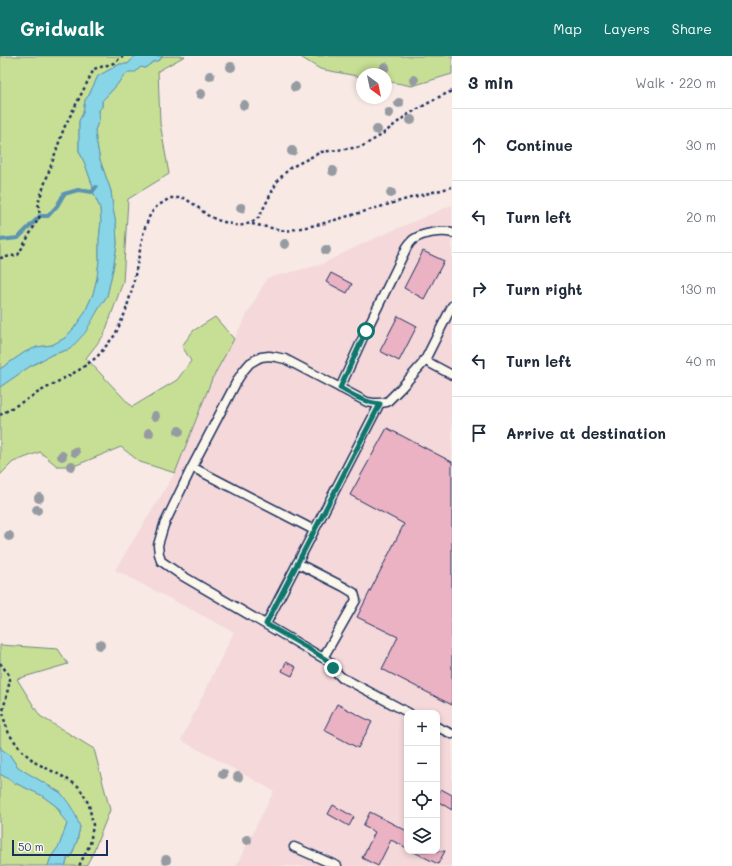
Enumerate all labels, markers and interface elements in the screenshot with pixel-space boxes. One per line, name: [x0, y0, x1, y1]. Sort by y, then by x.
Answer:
text: Gridwalk: [20, 16, 105, 41]
text: Map: [553, 19, 582, 38]
text: Layers: [604, 19, 650, 38]
text: Share: [672, 19, 712, 38]
north arrow: [356, 68, 392, 104]
text: 3 min: [468, 71, 513, 93]
text: Walk · 220 m: [635, 74, 716, 91]
icon: ahead: [468, 134, 490, 156]
text: Continue: [506, 135, 573, 155]
text: 30 m: [686, 136, 716, 153]
icon: left: [468, 206, 490, 228]
text: Turn left: [506, 207, 571, 227]
text: 20 m: [686, 208, 716, 225]
icon: right: [468, 278, 490, 300]
text: Turn right: [506, 279, 583, 299]
text: 130 m: [680, 280, 716, 297]
route start: [357, 322, 375, 340]
icon: left: [468, 350, 490, 372]
text: Turn left: [506, 351, 571, 371]
text: 40 m: [686, 352, 716, 369]
icon: arrive: [468, 422, 490, 444]
text: Arrive at destination: [506, 423, 666, 443]
route end: [324, 659, 342, 677]
map controls: [404, 710, 440, 854]
button: +: [404, 710, 440, 746]
button: −: [404, 746, 440, 782]
button: locate: [404, 782, 440, 818]
button: layers: [404, 818, 440, 854]
scale bar: [12, 838, 108, 857]
text: 50 m: [18, 839, 44, 854]

